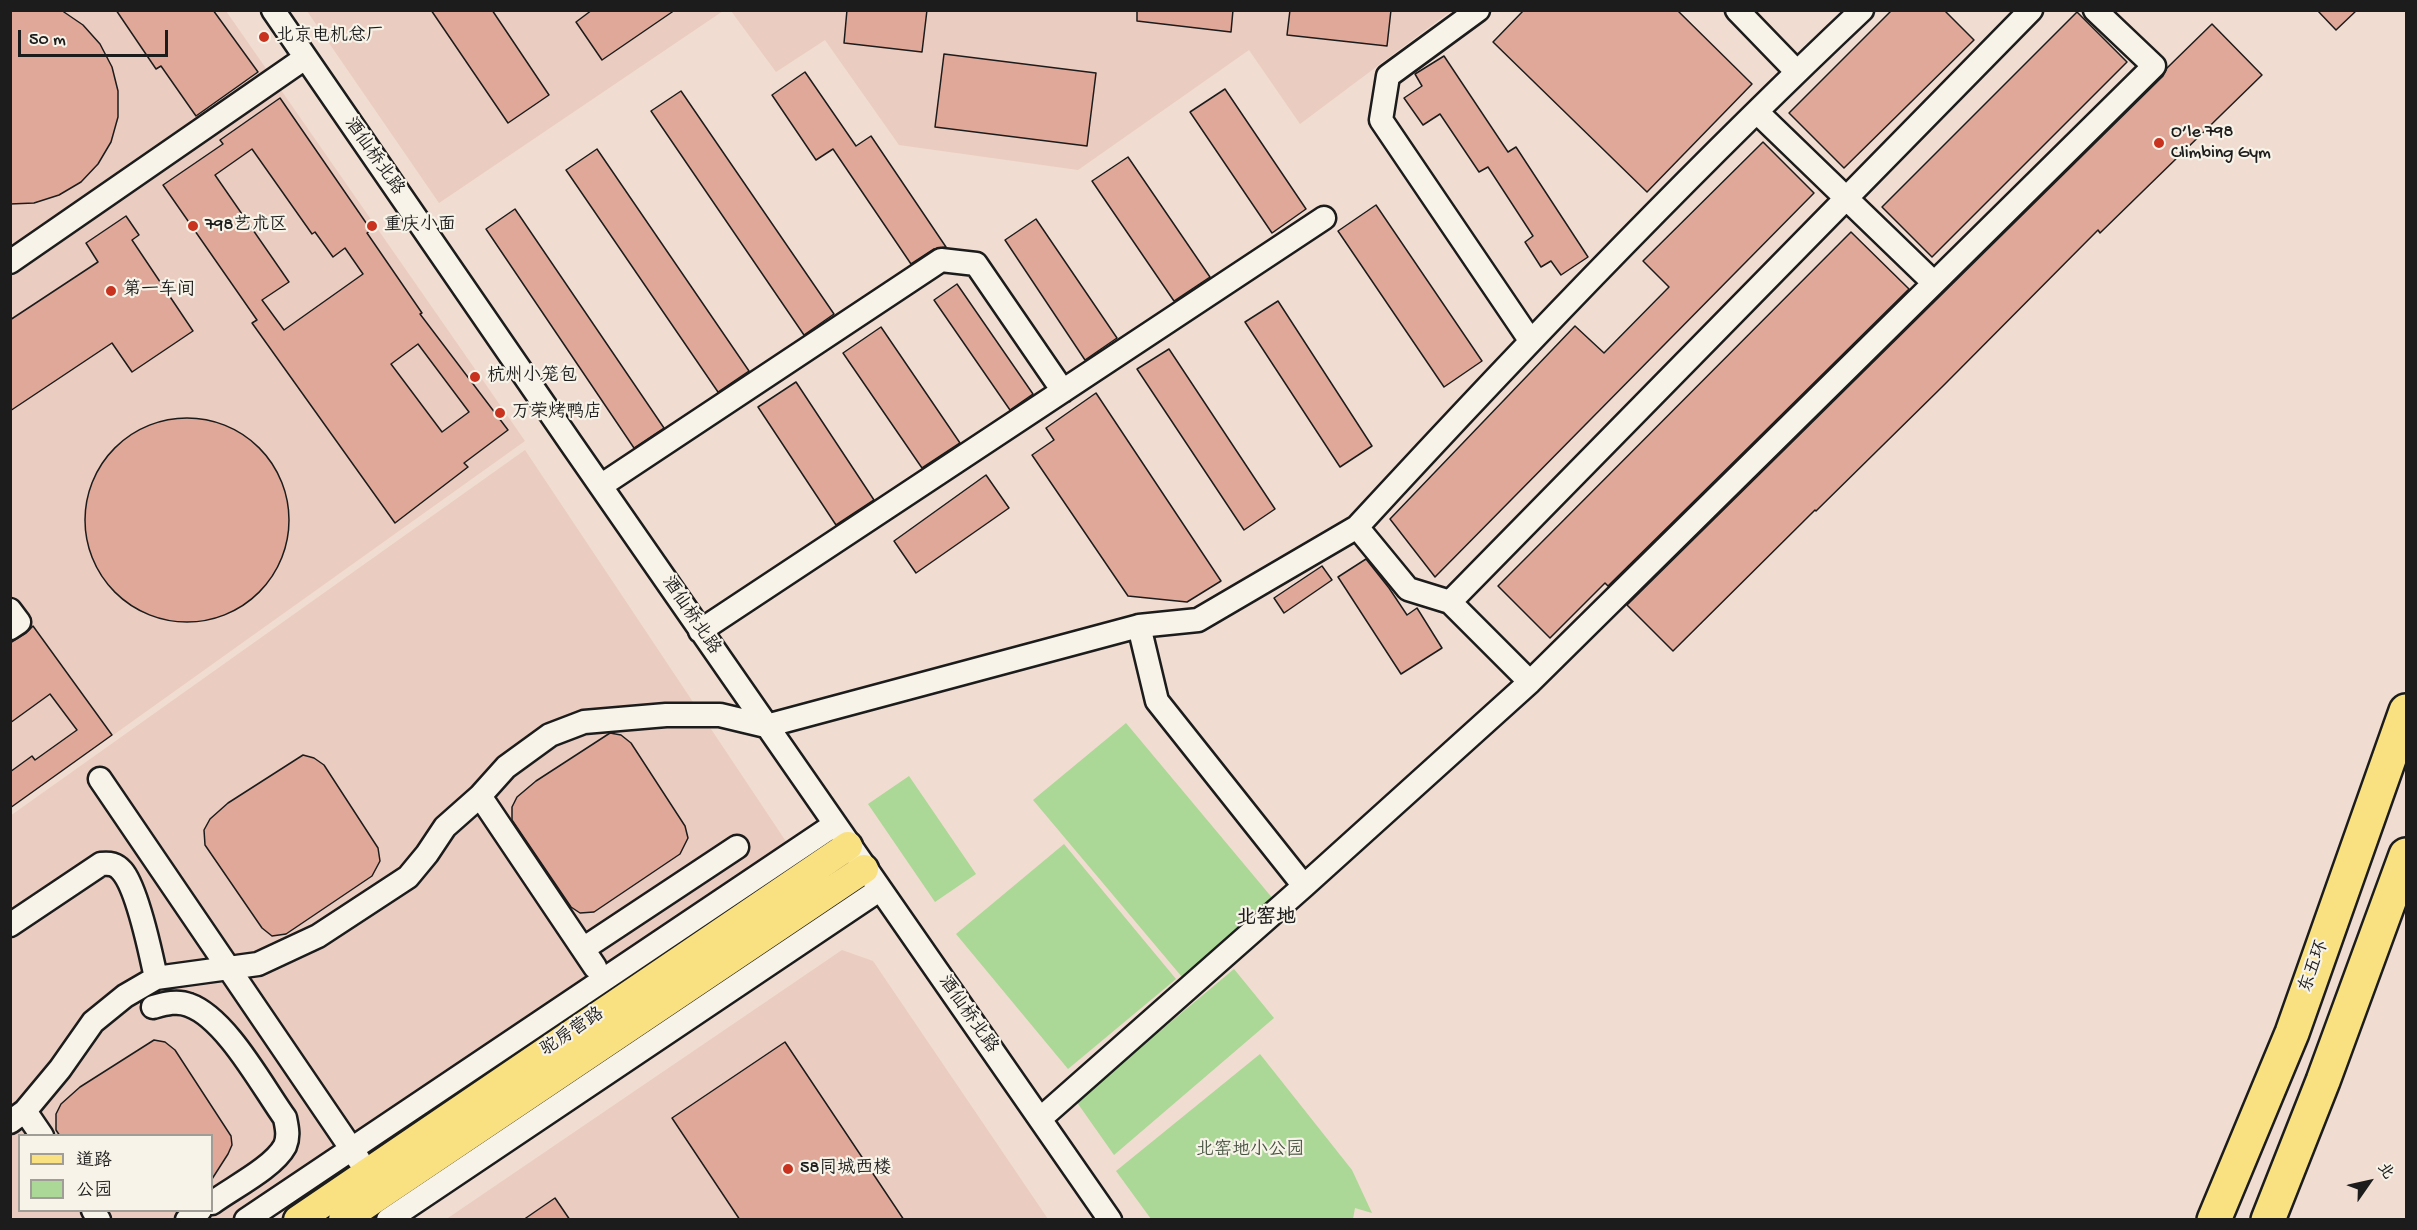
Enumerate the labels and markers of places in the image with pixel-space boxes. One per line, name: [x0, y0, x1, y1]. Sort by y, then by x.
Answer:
place label: 北京电机总厂: [276, 26, 384, 48]
marker: 北京电机总厂: [257, 30, 271, 44]
place label: O’le 798 Climbing Gym: [2171, 122, 2271, 164]
marker: O’le 798 Climbing Gym: [2152, 136, 2166, 150]
place label: 798艺术区: [205, 215, 287, 237]
place label: 重庆小面: [384, 215, 456, 237]
marker: 798艺术区: [186, 219, 200, 233]
marker: 重庆小面: [365, 219, 379, 233]
place label: 第一车间: [123, 280, 195, 302]
marker: 第一车间: [104, 284, 118, 298]
place label: 杭州小笼包: [487, 366, 577, 388]
marker: 杭州小笼包: [468, 370, 482, 384]
place label: 万荣烤鸭店: [512, 402, 602, 424]
marker: 万荣烤鸭店: [493, 406, 507, 420]
place label: 58同城西楼: [800, 1158, 891, 1180]
marker: 58同城西楼: [781, 1162, 795, 1176]

